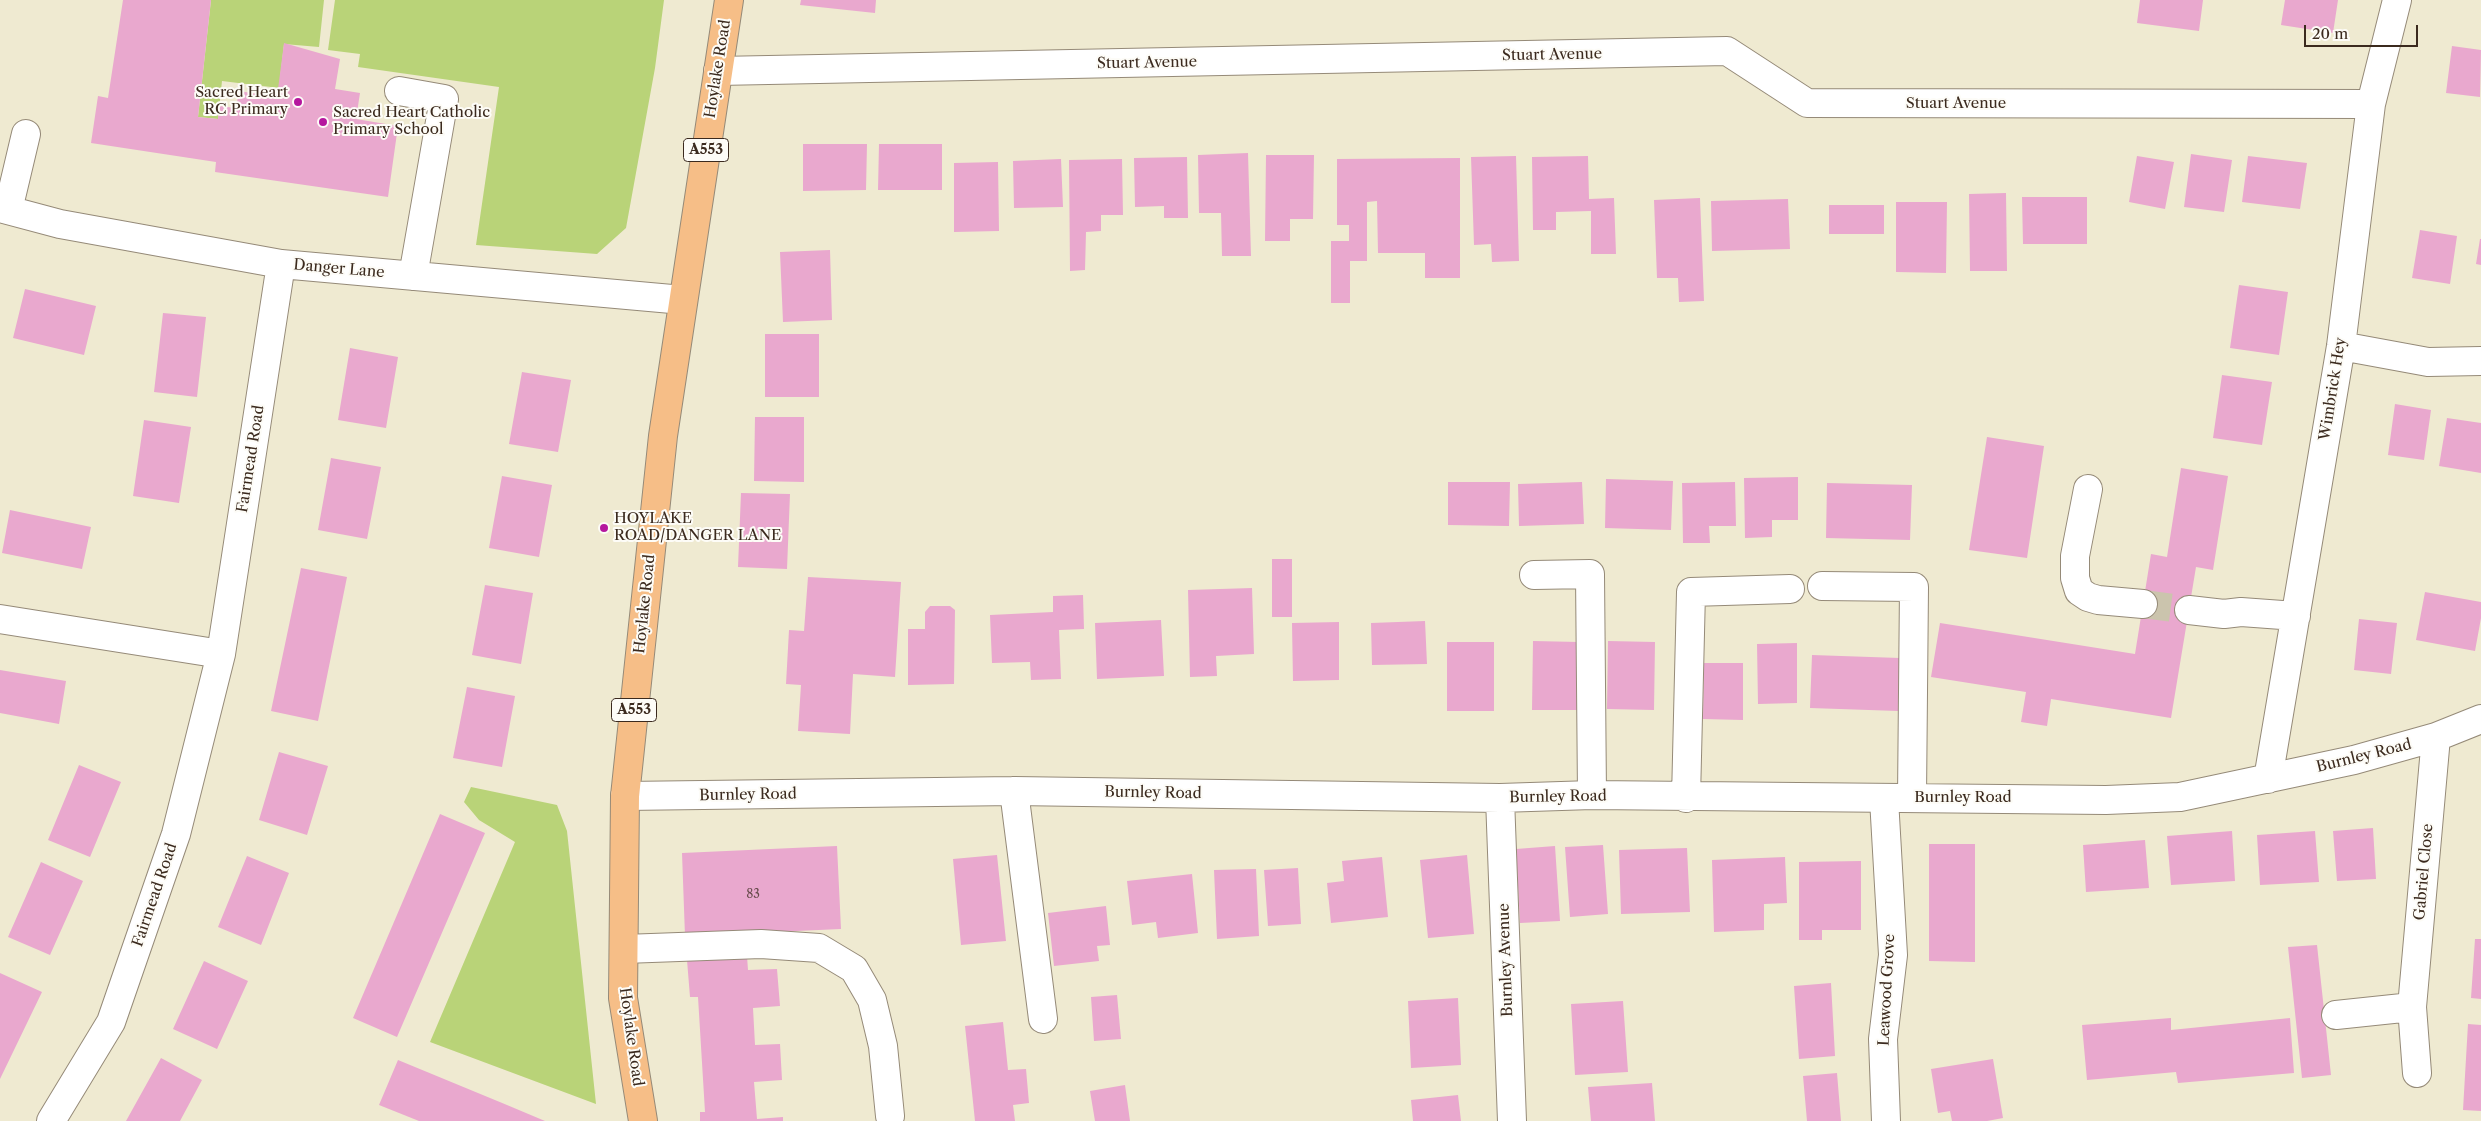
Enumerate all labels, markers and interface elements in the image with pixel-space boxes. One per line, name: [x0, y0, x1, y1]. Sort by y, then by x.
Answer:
scale bar: [2306, 15, 2420, 47]
street label: Hoylake Road: [701, 18, 735, 120]
text: 20 m: [2312, 24, 2348, 43]
street label: Stuart Avenue: [1502, 45, 1602, 65]
street label: Stuart Avenue: [1097, 53, 1197, 73]
place label: Sacred Heart RC Primary: [195, 84, 288, 119]
street label: Stuart Avenue: [1906, 95, 2006, 113]
marker: Sacred Heart RC Primary: [292, 96, 304, 108]
place label: Sacred Heart Catholic Primary School: [333, 104, 490, 139]
marker: Sacred Heart Catholic Primary School: [317, 116, 329, 128]
road number: A553: [684, 138, 728, 162]
street label: Danger Lane: [293, 256, 385, 282]
street label: Wimbrick Hey: [2316, 336, 2350, 442]
street label: Fairmead Road: [234, 404, 268, 514]
place label: HOYLAKE ROAD/DANGER LANE: [614, 510, 781, 545]
marker: HOYLAKE ROAD/DANGER LANE: [598, 522, 610, 534]
street label: Hoylake Road: [631, 554, 659, 654]
road number: A553: [612, 698, 656, 722]
street label: Burnley Road: [2315, 735, 2413, 777]
street label: Burnley Road: [1104, 783, 1202, 803]
street label: Burnley Road: [699, 785, 797, 805]
street label: Burnley Road: [1509, 787, 1607, 807]
street label: Burnley Road: [1914, 789, 2012, 807]
street label: Gabriel Close: [2411, 823, 2437, 921]
street label: Fairmead Road: [129, 841, 181, 949]
house number: 83: [746, 888, 760, 902]
street label: Burnley Avenue: [1495, 903, 1517, 1017]
street label: Leawood Grove: [1875, 933, 1899, 1047]
street label: Hoylake Road: [615, 986, 647, 1088]

